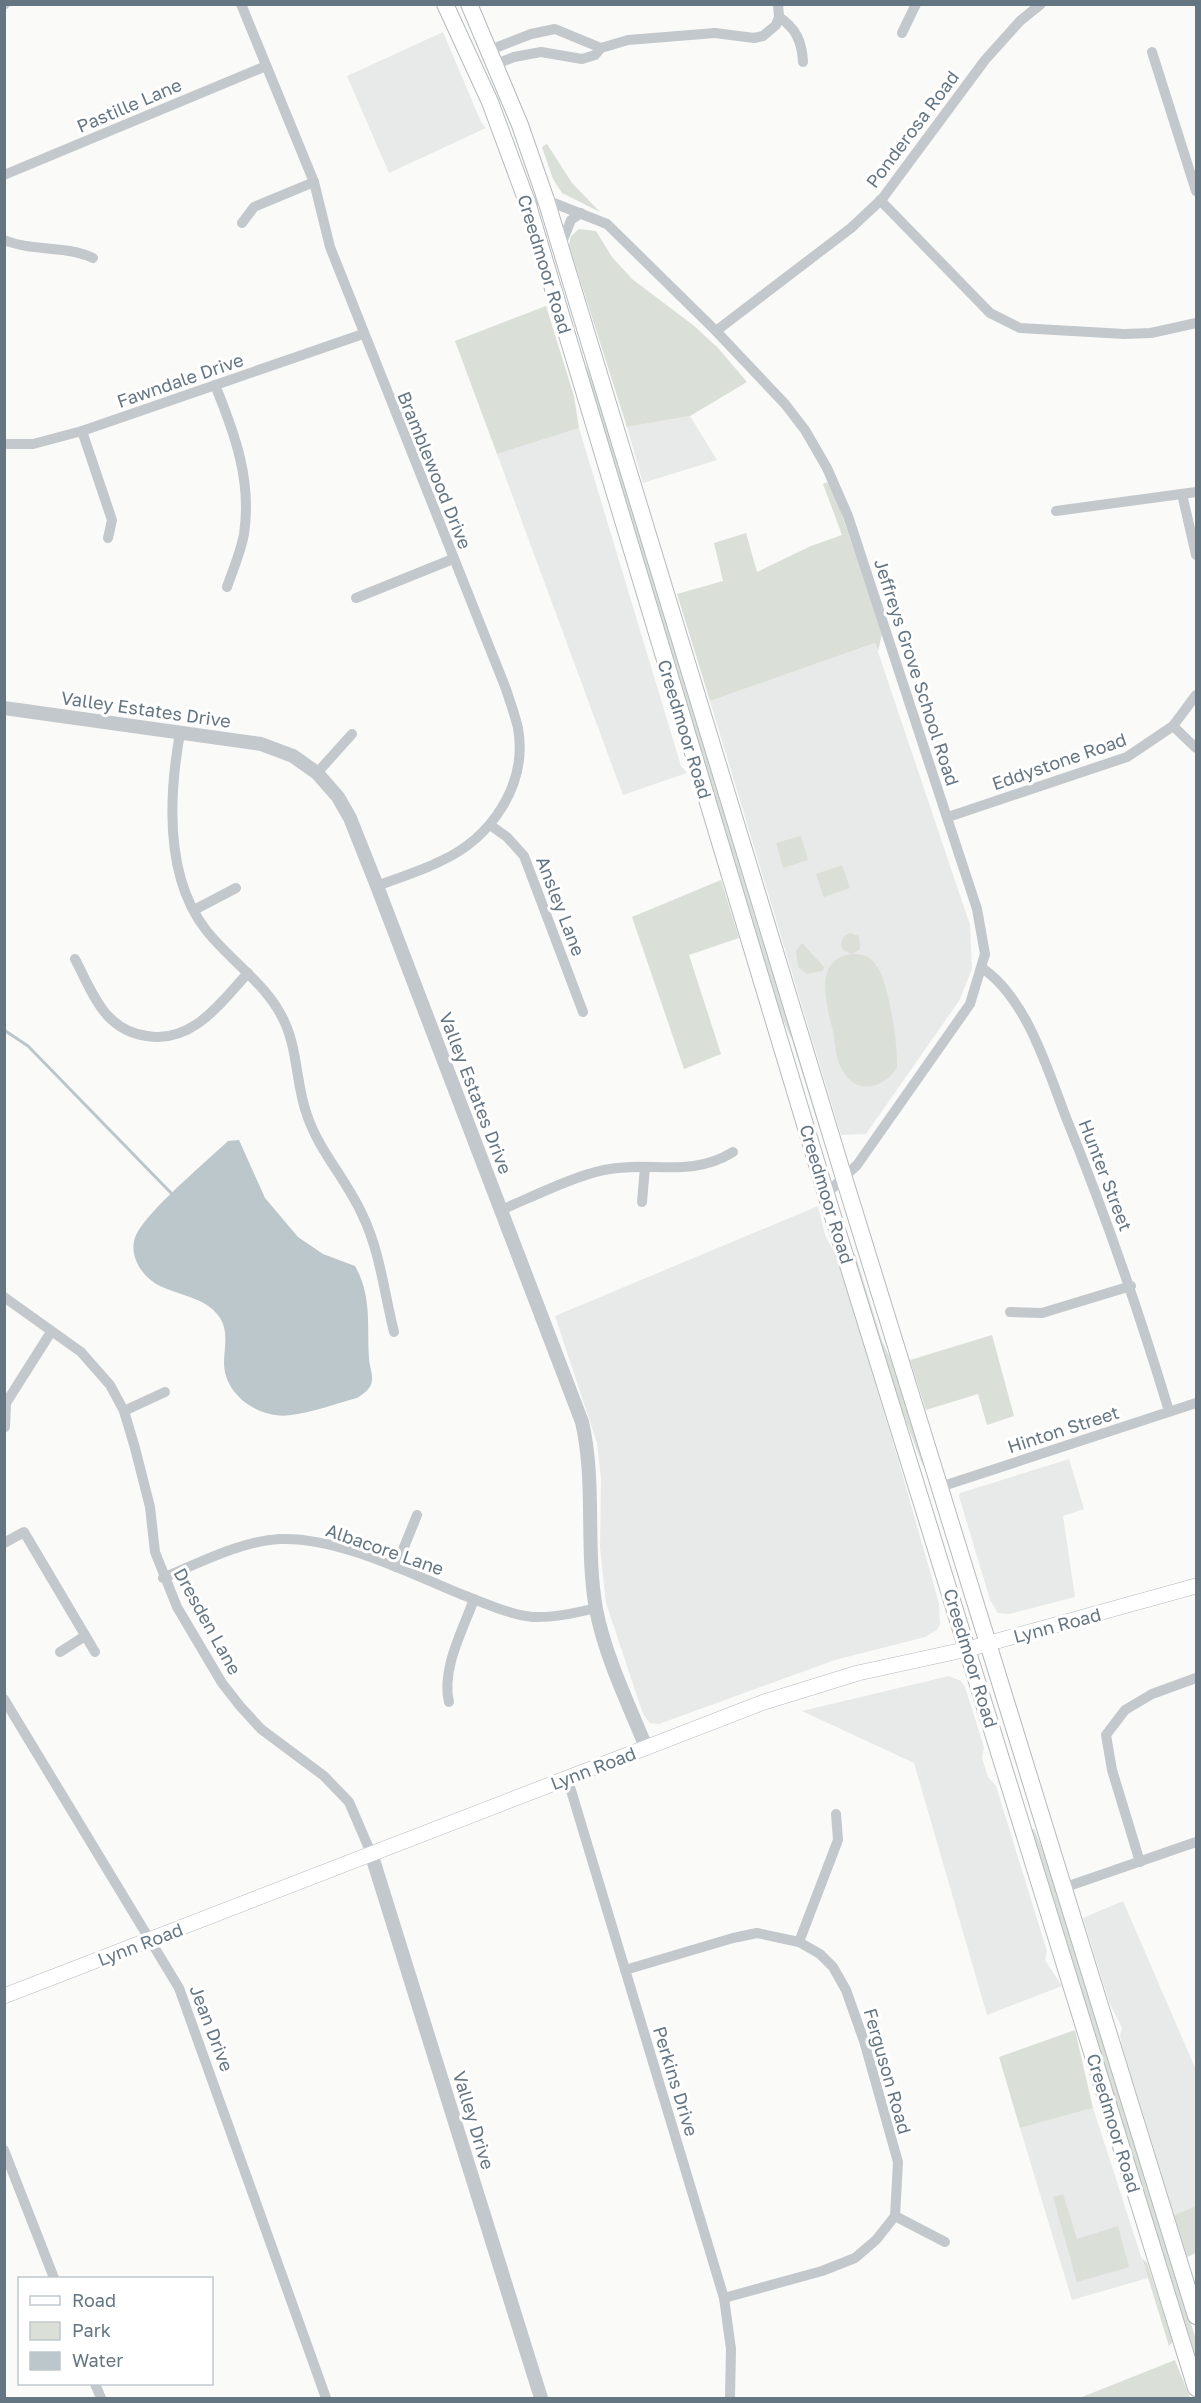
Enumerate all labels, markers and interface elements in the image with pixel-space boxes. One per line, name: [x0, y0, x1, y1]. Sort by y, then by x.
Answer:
street label: Ponderosa Road: [861, 66, 963, 192]
street label: Pastille Lane: [73, 73, 185, 137]
street label: Creedmoor Road: [513, 192, 577, 336]
street label: Fawndale Drive: [114, 348, 246, 412]
street label: Bramblewood Drive: [393, 388, 477, 552]
street label: Jeffreys Grove School Road: [870, 556, 964, 788]
street label: Creedmoor Road: [653, 657, 717, 801]
street label: Valley Estates Drive: [60, 686, 232, 732]
street label: Eddystone Road: [989, 728, 1129, 794]
street label: Ansley Lane: [532, 853, 590, 959]
street label: Valley Estates Drive: [435, 1009, 517, 1177]
street label: Hunter Street: [1075, 1116, 1137, 1234]
street label: Creedmoor Road: [795, 1122, 859, 1266]
street label: Hinton Street: [1004, 1401, 1122, 1457]
street label: Albacore Lane: [323, 1519, 447, 1579]
street label: Dresden Lane: [170, 1564, 246, 1678]
street label: Creedmoor Road: [939, 1586, 1003, 1730]
street label: Lynn Road: [1011, 1603, 1103, 1647]
street label: Lynn Road: [547, 1742, 639, 1794]
street label: Lynn Road: [94, 1918, 186, 1970]
street label: Jean Drive: [185, 1982, 239, 2074]
street label: Ferguson Road: [860, 2006, 916, 2136]
street label: Perkins Drive: [649, 2023, 703, 2139]
street label: Creedmoor Road: [1082, 2051, 1146, 2195]
street label: Valley Drive: [449, 2068, 499, 2172]
legend: [18, 2277, 213, 2385]
text: Road: [72, 2289, 116, 2311]
text: Park: [72, 2319, 111, 2341]
text: Water: [72, 2349, 123, 2371]

